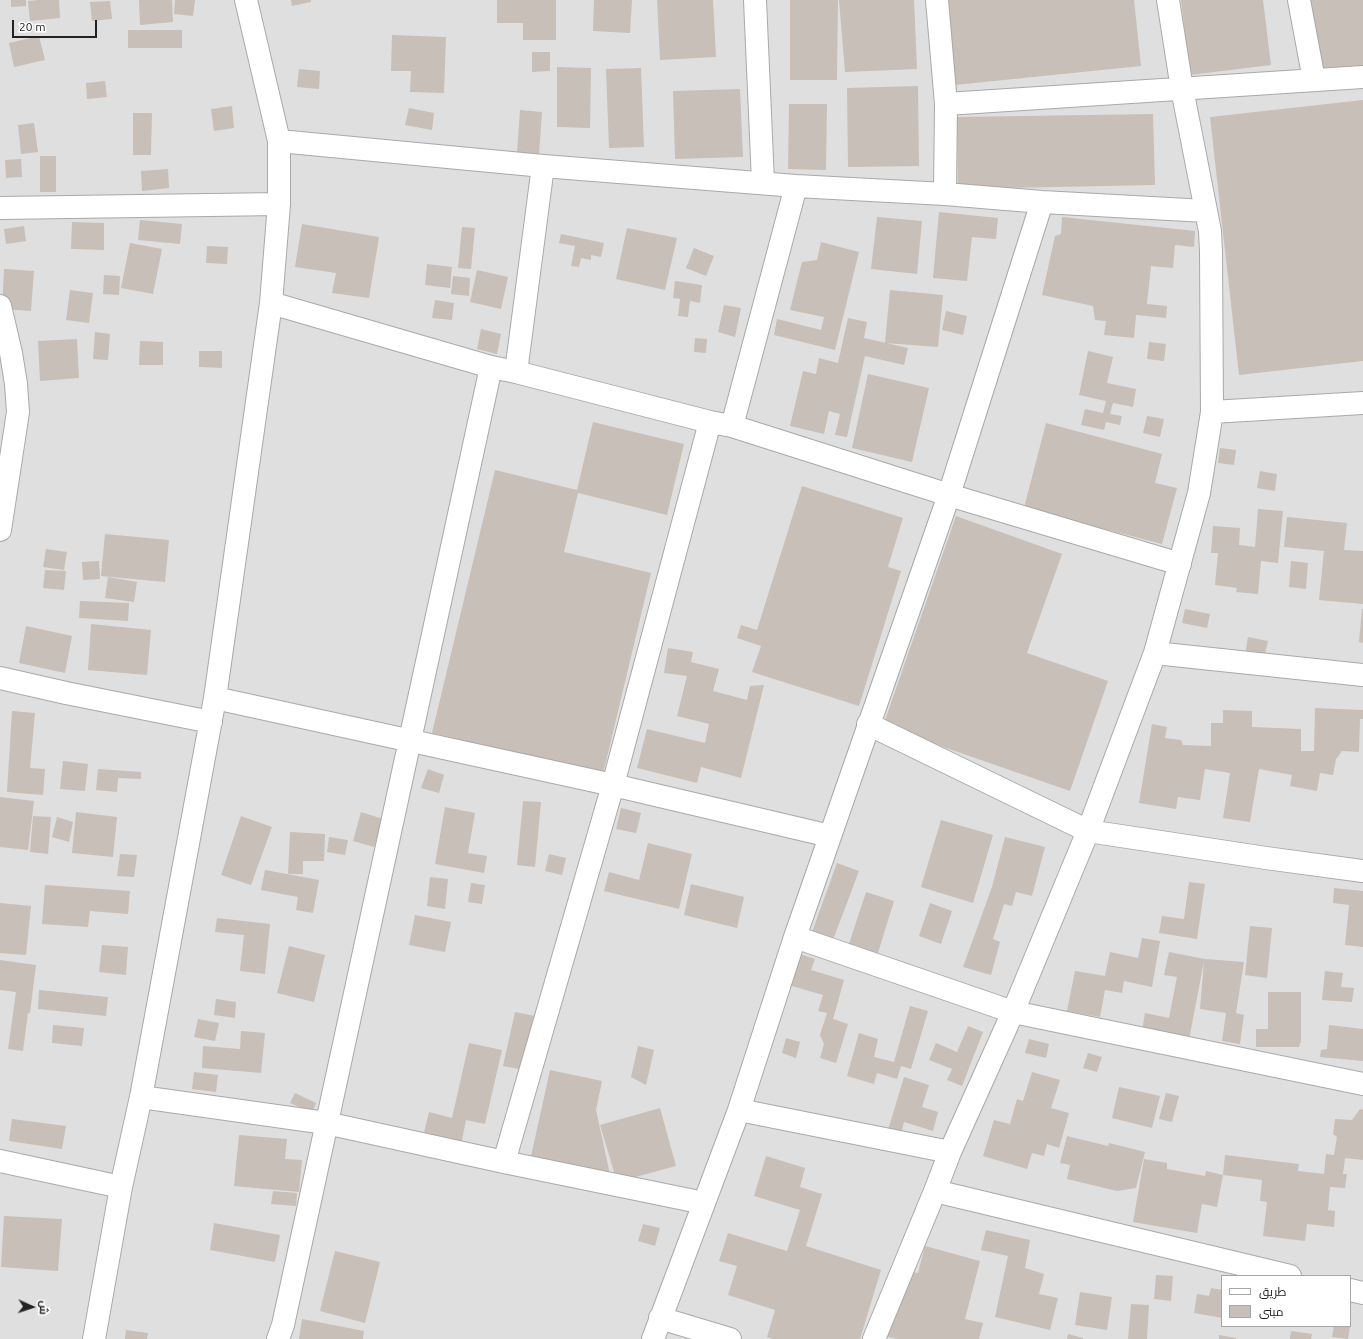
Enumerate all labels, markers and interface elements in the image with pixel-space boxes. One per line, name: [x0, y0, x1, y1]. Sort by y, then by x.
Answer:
scale bar: [14, 12, 99, 38]
text: 20 m: [19, 20, 46, 33]
legend: [1221, 1275, 1351, 1327]
text: طريق: [1259, 1285, 1286, 1298]
north arrow: [12, 1287, 52, 1327]
text: ش: [38, 1300, 50, 1315]
text: مبنى: [1259, 1305, 1284, 1318]

